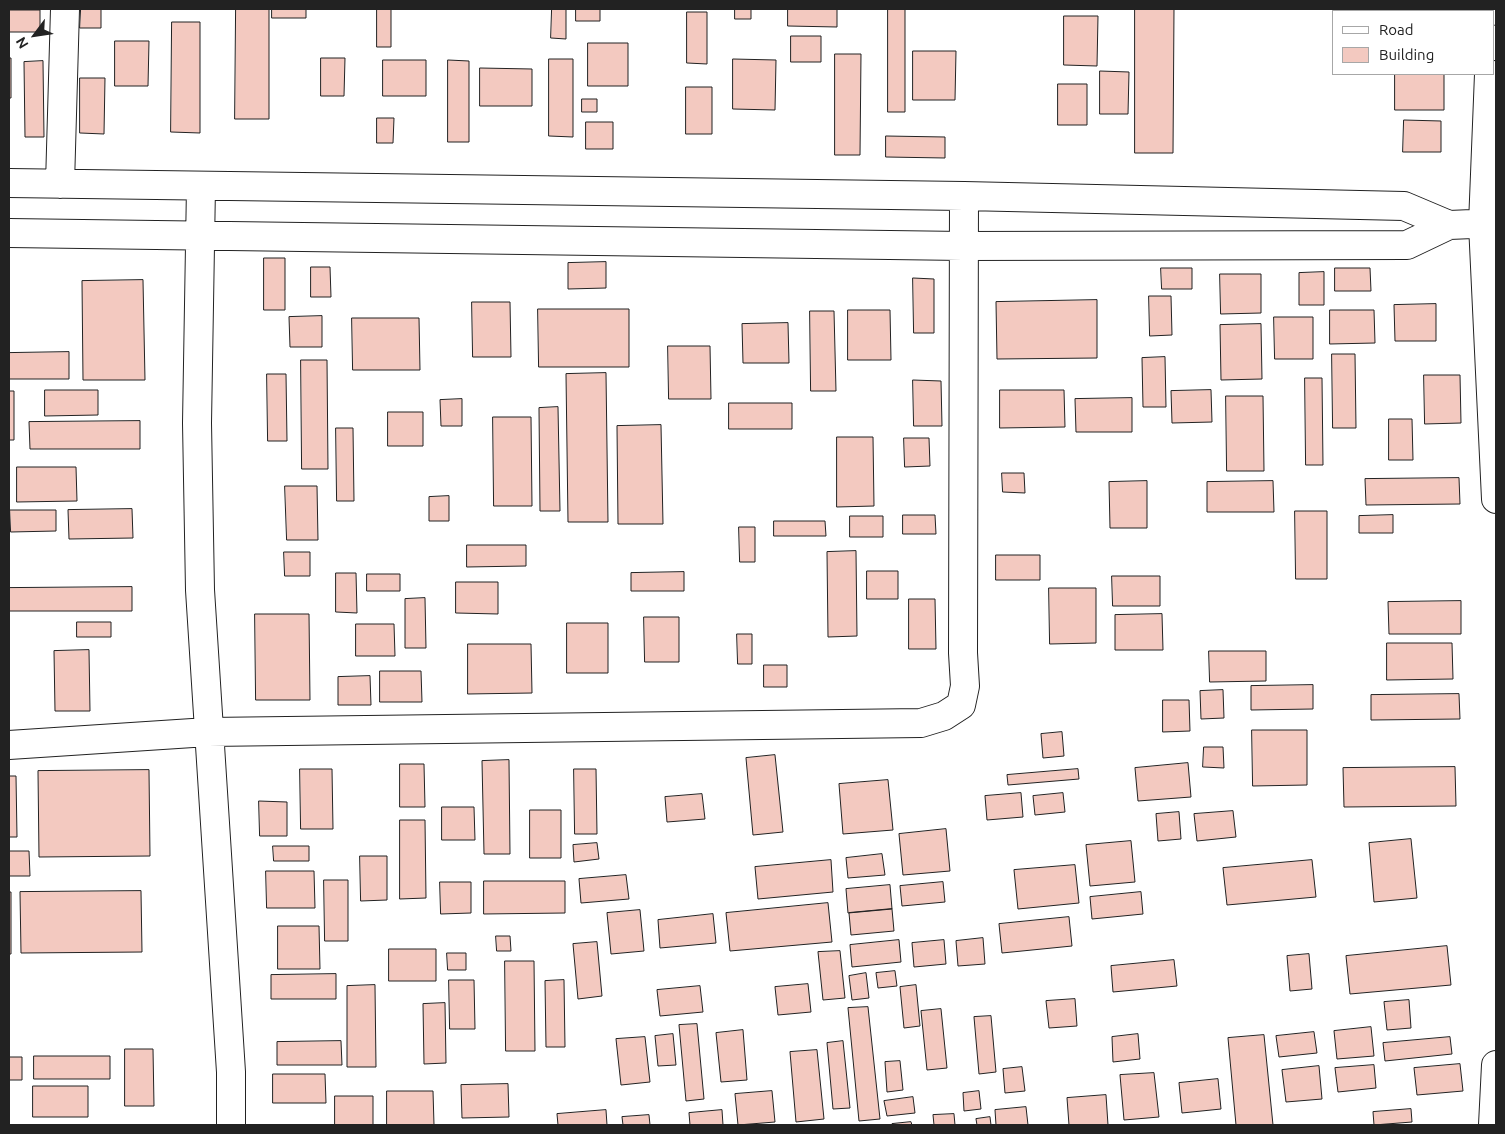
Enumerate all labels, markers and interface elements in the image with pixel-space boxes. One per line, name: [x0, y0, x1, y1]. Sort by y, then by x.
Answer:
north arrow: [10, 10, 60, 60]
legend: [1332, 10, 1495, 75]
text: Road: [1379, 21, 1414, 38]
text: N: [13, 34, 32, 51]
text: Building: [1379, 46, 1434, 63]

